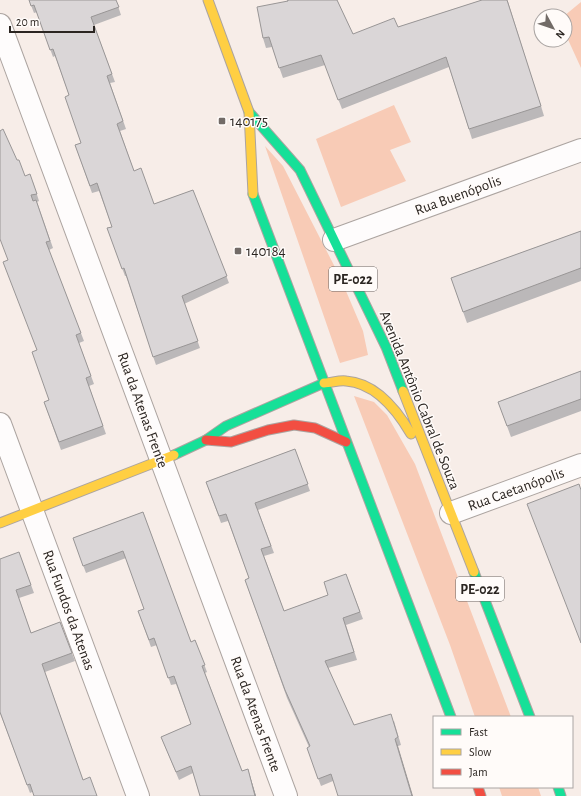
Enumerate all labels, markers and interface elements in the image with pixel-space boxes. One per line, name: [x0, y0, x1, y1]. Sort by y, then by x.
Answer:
scale bar: [10, 8, 94, 34]
north arrow: [533, 8, 573, 48]
text: 20 m: [16, 16, 39, 28]
text: N: [554, 28, 567, 41]
place label: 140175: [230, 114, 268, 129]
marker: 140175: [217, 116, 227, 126]
street label: Rua Buenópolis: [413, 173, 503, 218]
place label: 140184: [246, 244, 286, 259]
marker: 140184: [233, 246, 243, 256]
road number: PE-022: [329, 267, 377, 291]
street label: Avenida Antônio Cabral de Souza: [377, 309, 462, 492]
street label: Rua da Atenas Frente: [115, 350, 170, 470]
street label: Rua Caetanópolis: [466, 465, 566, 514]
street label: Rua Fundos da Atenas: [40, 548, 97, 672]
road number: PE-022: [456, 577, 504, 601]
street label: Rua da Atenas Frente: [228, 654, 283, 774]
legend: [433, 716, 573, 788]
text: Fast: [469, 726, 488, 738]
text: Slow: [469, 746, 491, 758]
text: Jam: [469, 766, 488, 778]

